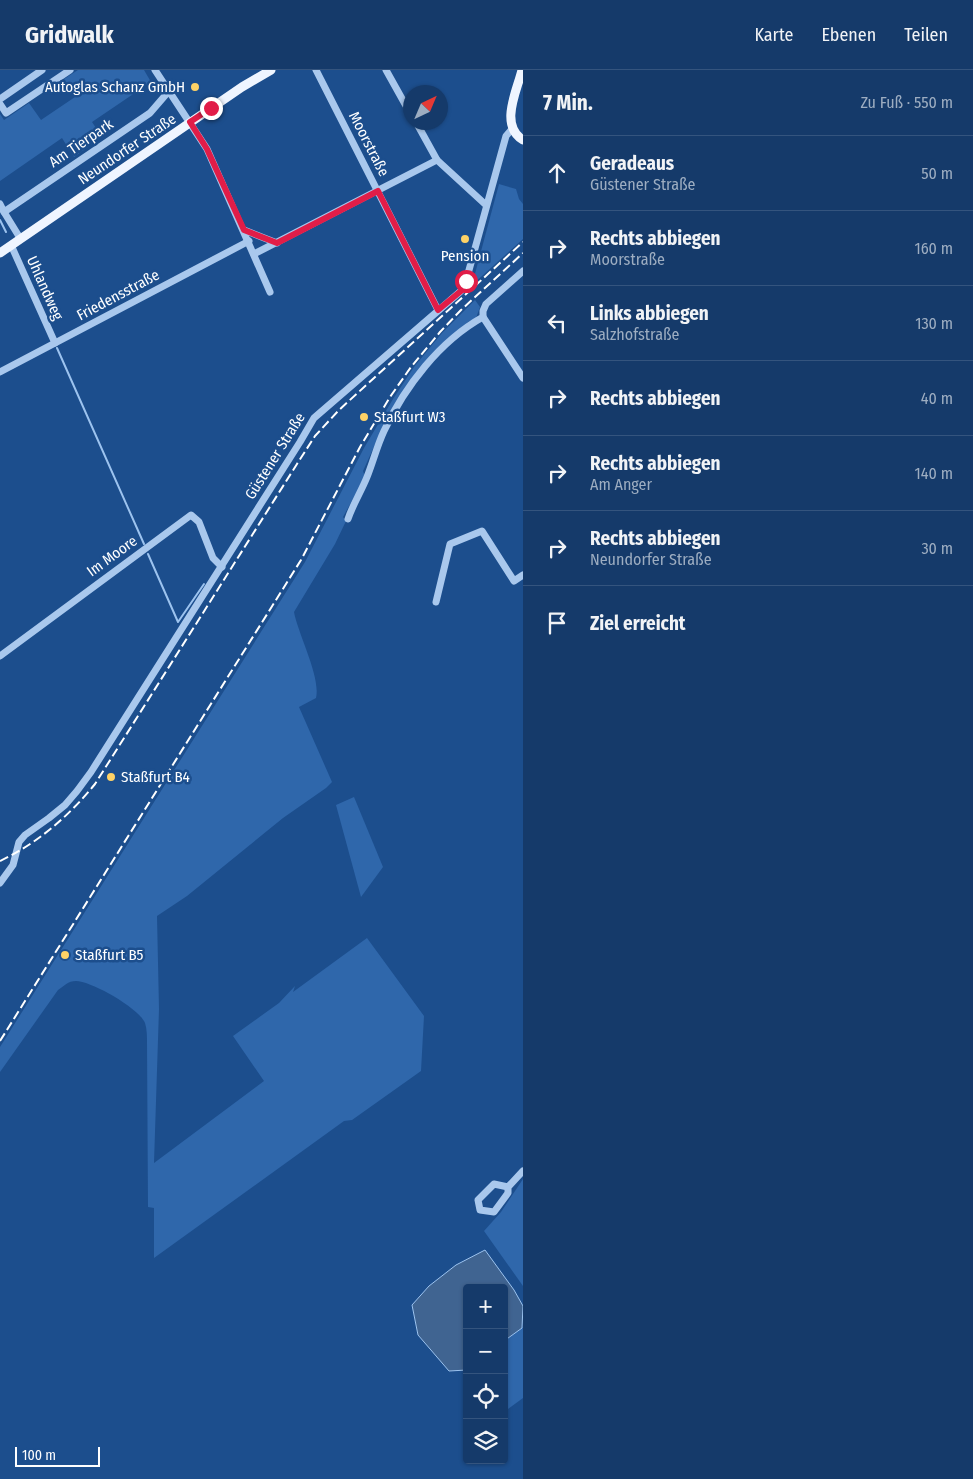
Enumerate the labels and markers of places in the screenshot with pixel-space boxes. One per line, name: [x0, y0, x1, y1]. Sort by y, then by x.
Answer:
place label: Autoglas Schanz GmbH: [45, 78, 185, 96]
marker: Autoglas Schanz GmbH: [189, 81, 201, 93]
marker: Pension: [459, 233, 471, 245]
place label: Pension: [441, 247, 489, 265]
place label: Staßfurt W3: [374, 408, 446, 426]
marker: Staßfurt W3: [358, 411, 370, 423]
place label: Staßfurt B4: [121, 768, 190, 786]
marker: Staßfurt B4: [105, 771, 117, 783]
place label: Staßfurt B5: [75, 946, 144, 964]
marker: Staßfurt B5: [59, 949, 71, 961]

